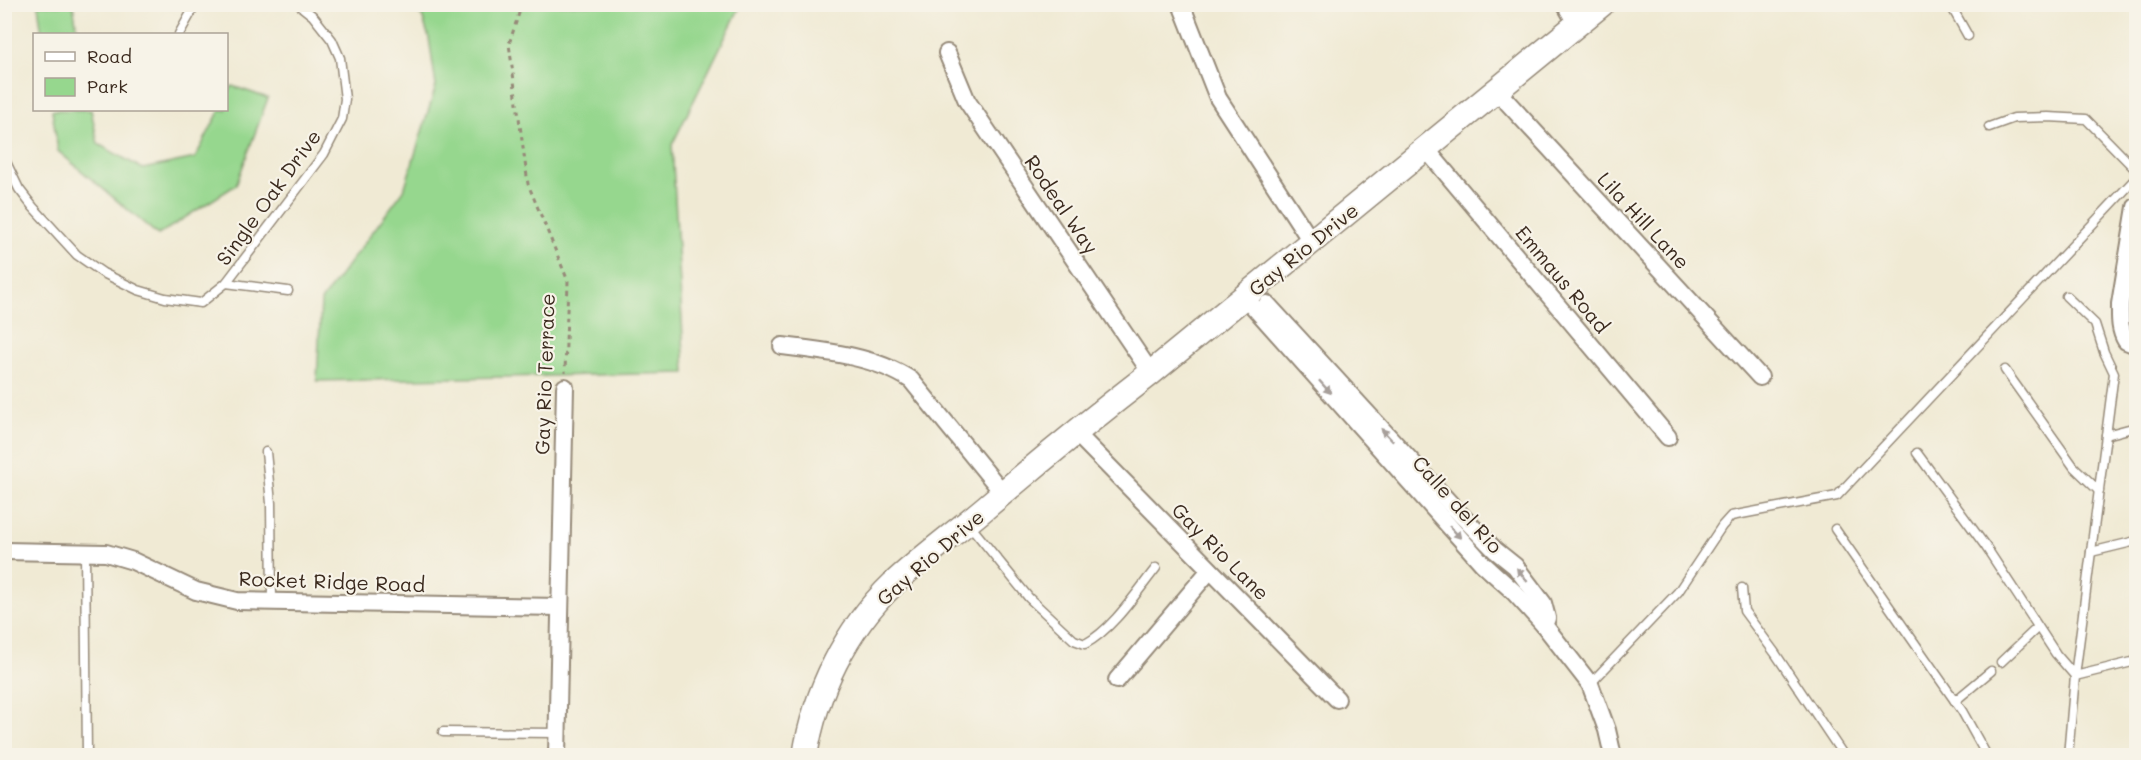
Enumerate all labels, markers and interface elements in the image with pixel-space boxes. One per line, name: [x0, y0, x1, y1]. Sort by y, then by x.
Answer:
legend: [33, 33, 228, 111]
text: Road: [87, 44, 132, 68]
text: Park: [87, 74, 128, 98]
street label: Single Oak Drive: [210, 124, 326, 270]
street label: Rodeal Way: [1019, 149, 1105, 259]
street label: Lila Hill Lane: [1592, 166, 1696, 274]
street label: Gay Rio Drive: [1243, 197, 1363, 301]
street label: Emmaus Road: [1510, 220, 1616, 338]
street label: Gay Rio Terrace: [528, 293, 560, 455]
one-way arrow: [1318, 379, 1331, 394]
one-way arrow: [1381, 428, 1394, 443]
street label: Calle del Rio: [1407, 450, 1509, 558]
street label: Gay Rio Lane: [1167, 497, 1275, 605]
street label: Gay Rio Drive: [871, 503, 989, 611]
one-way arrow: [1448, 524, 1461, 539]
street label: Rocket Ridge Road: [238, 565, 426, 597]
one-way arrow: [1516, 567, 1529, 583]

